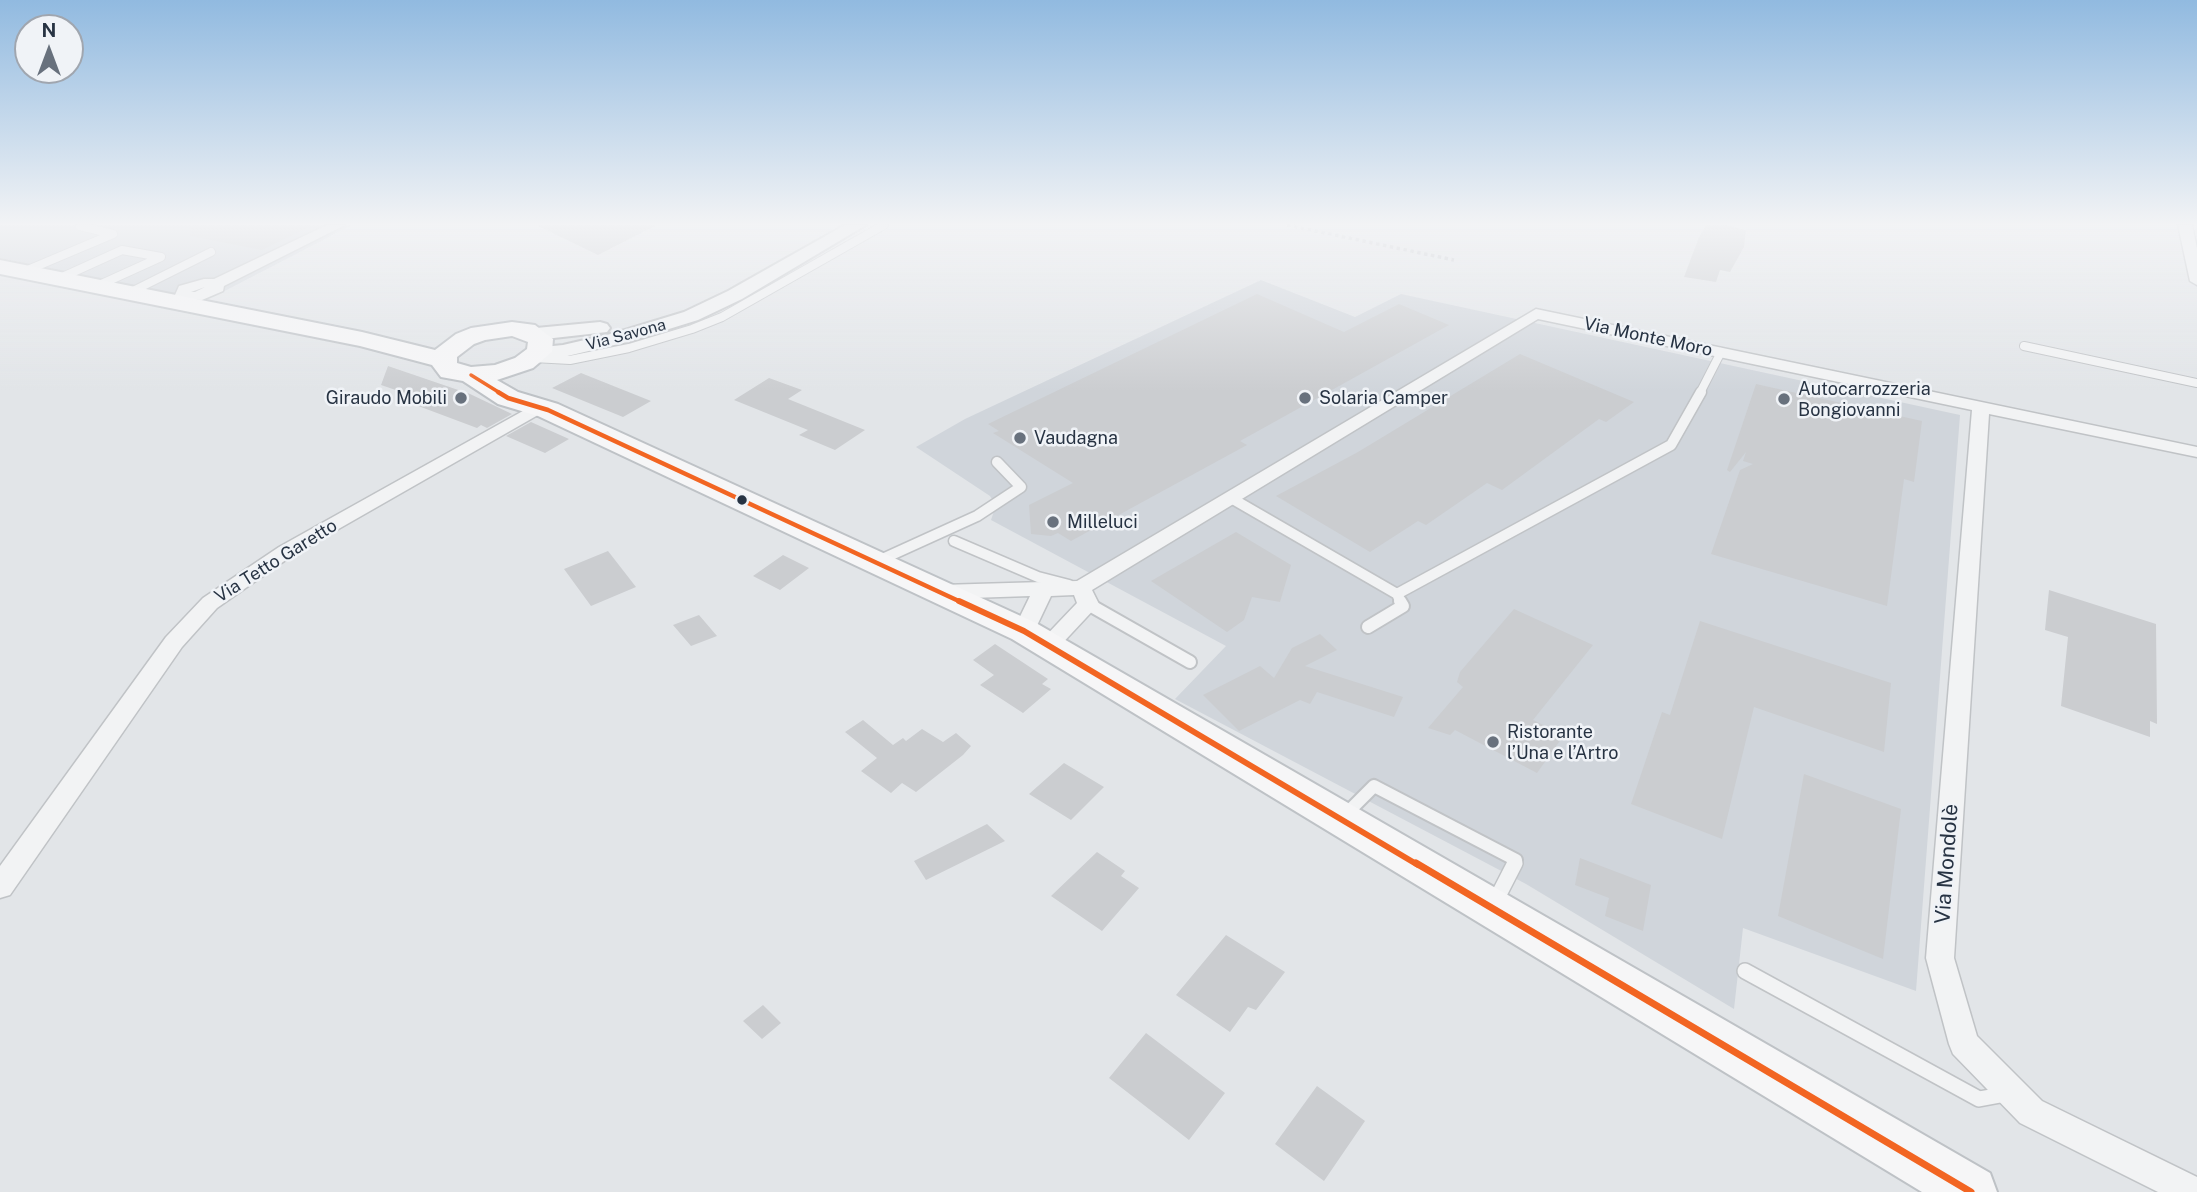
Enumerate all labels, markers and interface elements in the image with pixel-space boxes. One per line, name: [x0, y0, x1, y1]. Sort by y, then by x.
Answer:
north arrow: [14, 14, 84, 84]
text: N: [42, 19, 56, 41]
street label: Via Monte Moro: [1582, 313, 1714, 361]
street label: Via Savona: [584, 315, 668, 355]
place label: Autocarrozzeria Bongiovanni: [1798, 378, 1931, 420]
place label: Giraudo Mobili: [326, 387, 447, 409]
place label: Solaria Camper: [1319, 387, 1448, 409]
marker: Giraudo Mobili: [453, 390, 469, 406]
marker: Solaria Camper: [1297, 390, 1313, 406]
marker: Autocarrozzeria Bongiovanni: [1776, 391, 1792, 407]
place label: Vaudagna: [1034, 427, 1118, 449]
marker: Vaudagna: [1012, 430, 1028, 446]
unlabelled marker: [735, 493, 749, 507]
place label: Milleluci: [1067, 511, 1138, 533]
marker: Milleluci: [1045, 514, 1061, 530]
street label: Via Tetto Garetto: [211, 515, 341, 607]
place label: Ristorante l’Una e l’Artro: [1507, 721, 1618, 764]
marker: Ristorante l’Una e l’Artro: [1485, 734, 1501, 750]
street label: Via Mondolè: [1930, 803, 1964, 925]

